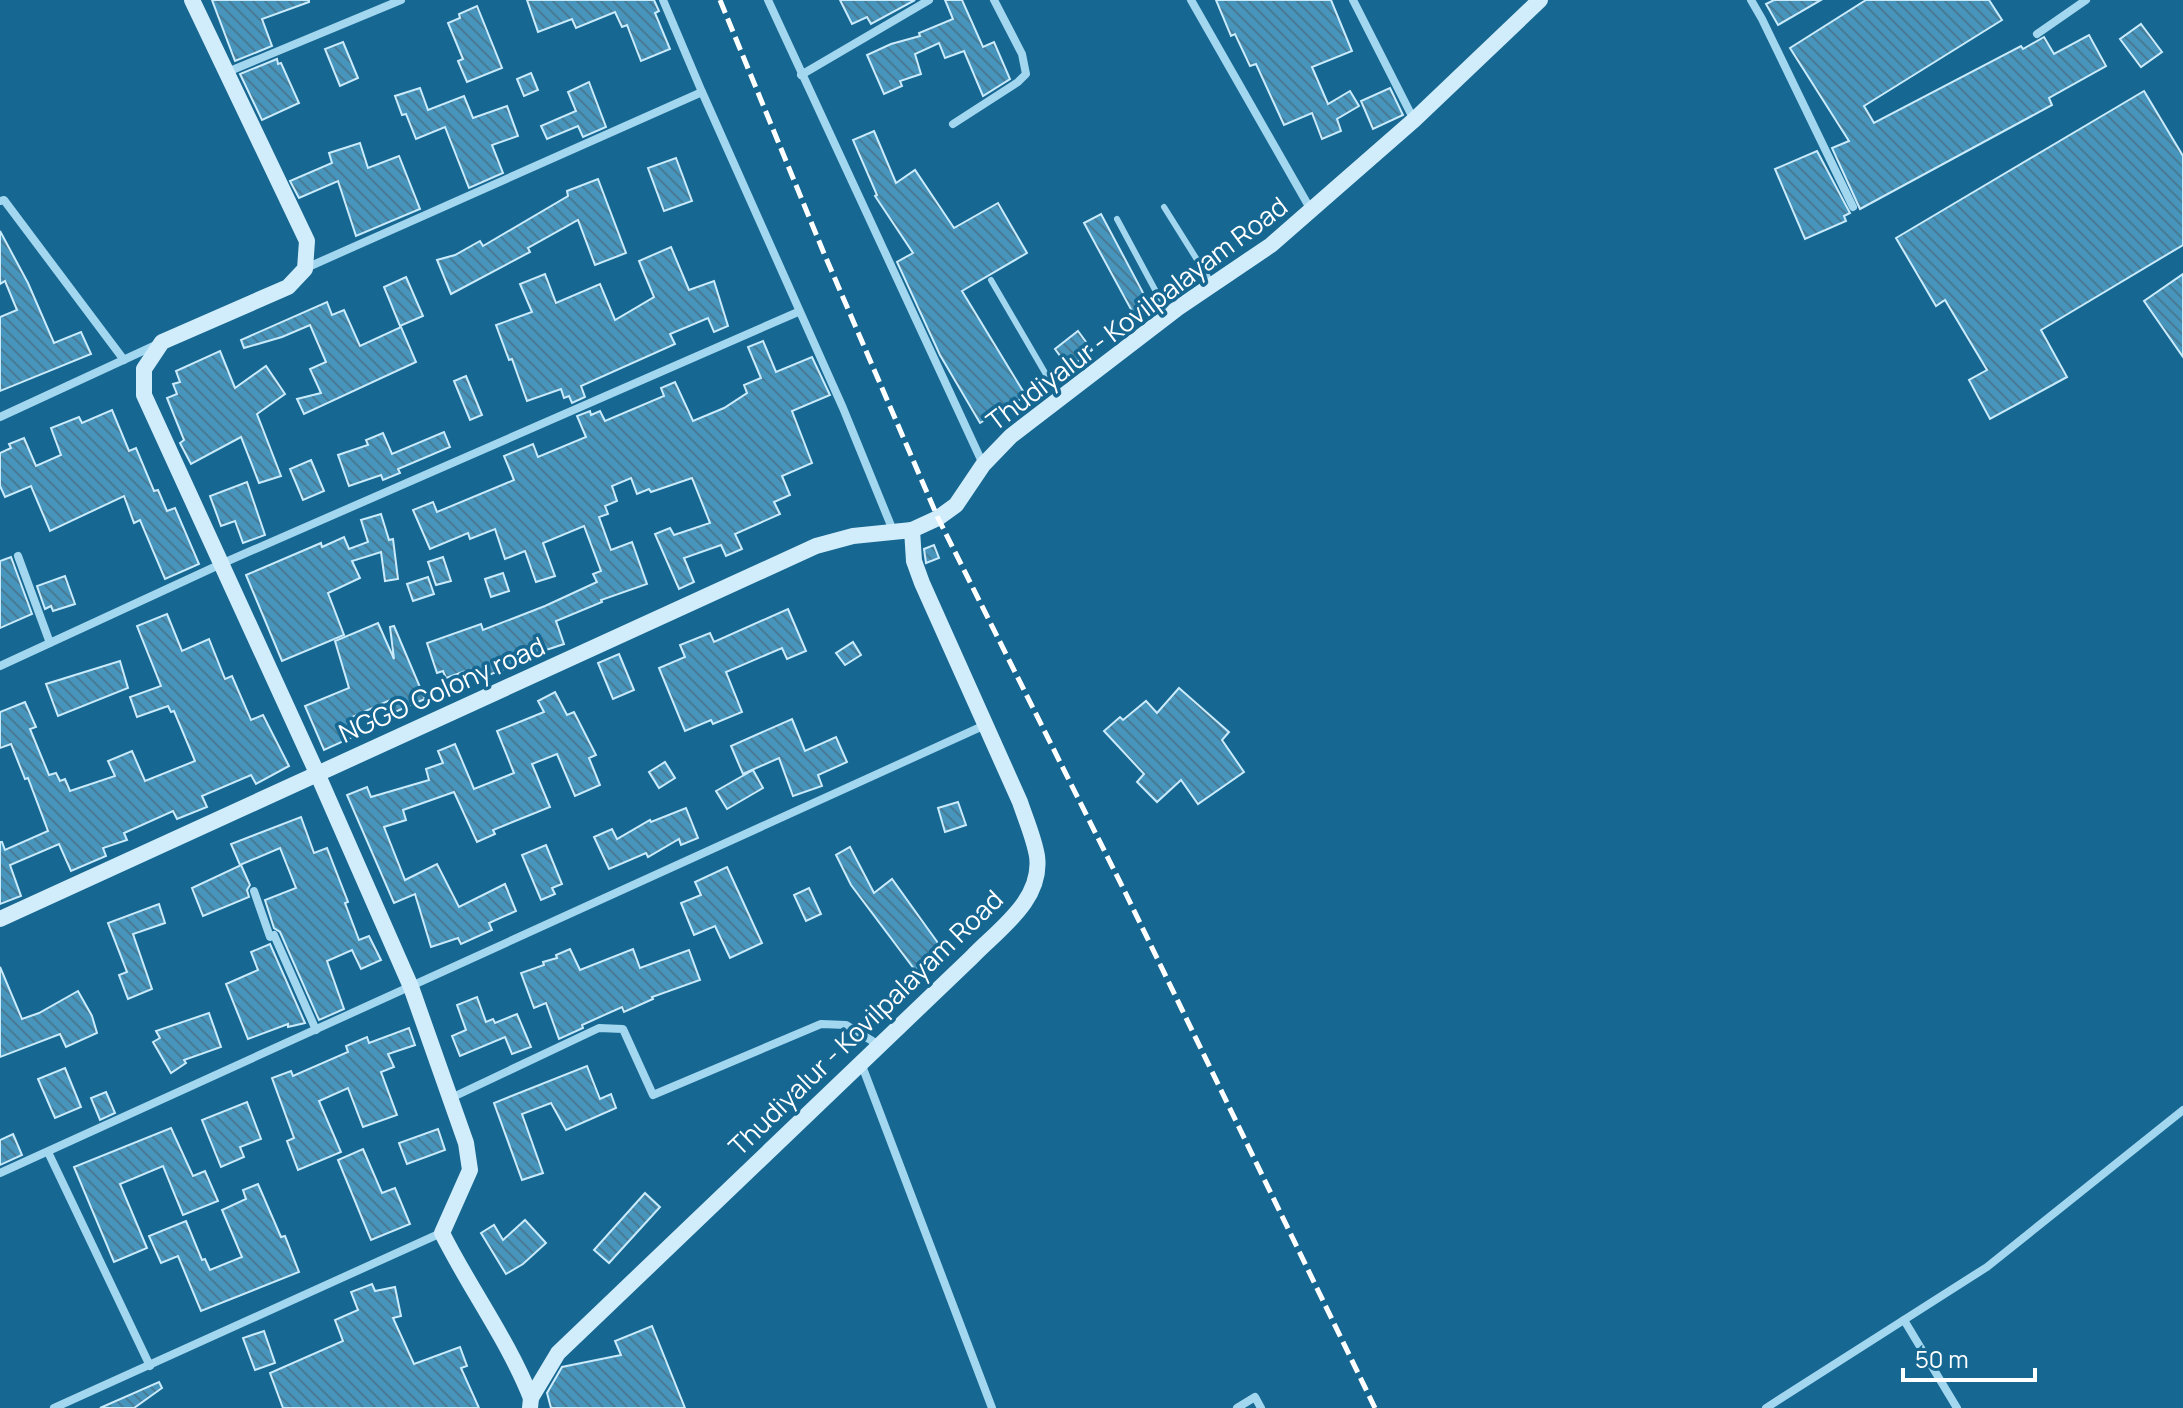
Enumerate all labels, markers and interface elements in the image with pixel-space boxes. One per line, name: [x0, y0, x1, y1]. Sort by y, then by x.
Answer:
street label: Thudiyalur - Kovilpalayam Road: [978, 188, 1294, 438]
street label: NGGO Colony road: [333, 627, 550, 751]
street label: Thudiyalur - Kovilpalayam Road: [720, 881, 1010, 1163]
scale bar: [1903, 1332, 2035, 1382]
text: 50 m: [1915, 1342, 1969, 1375]

